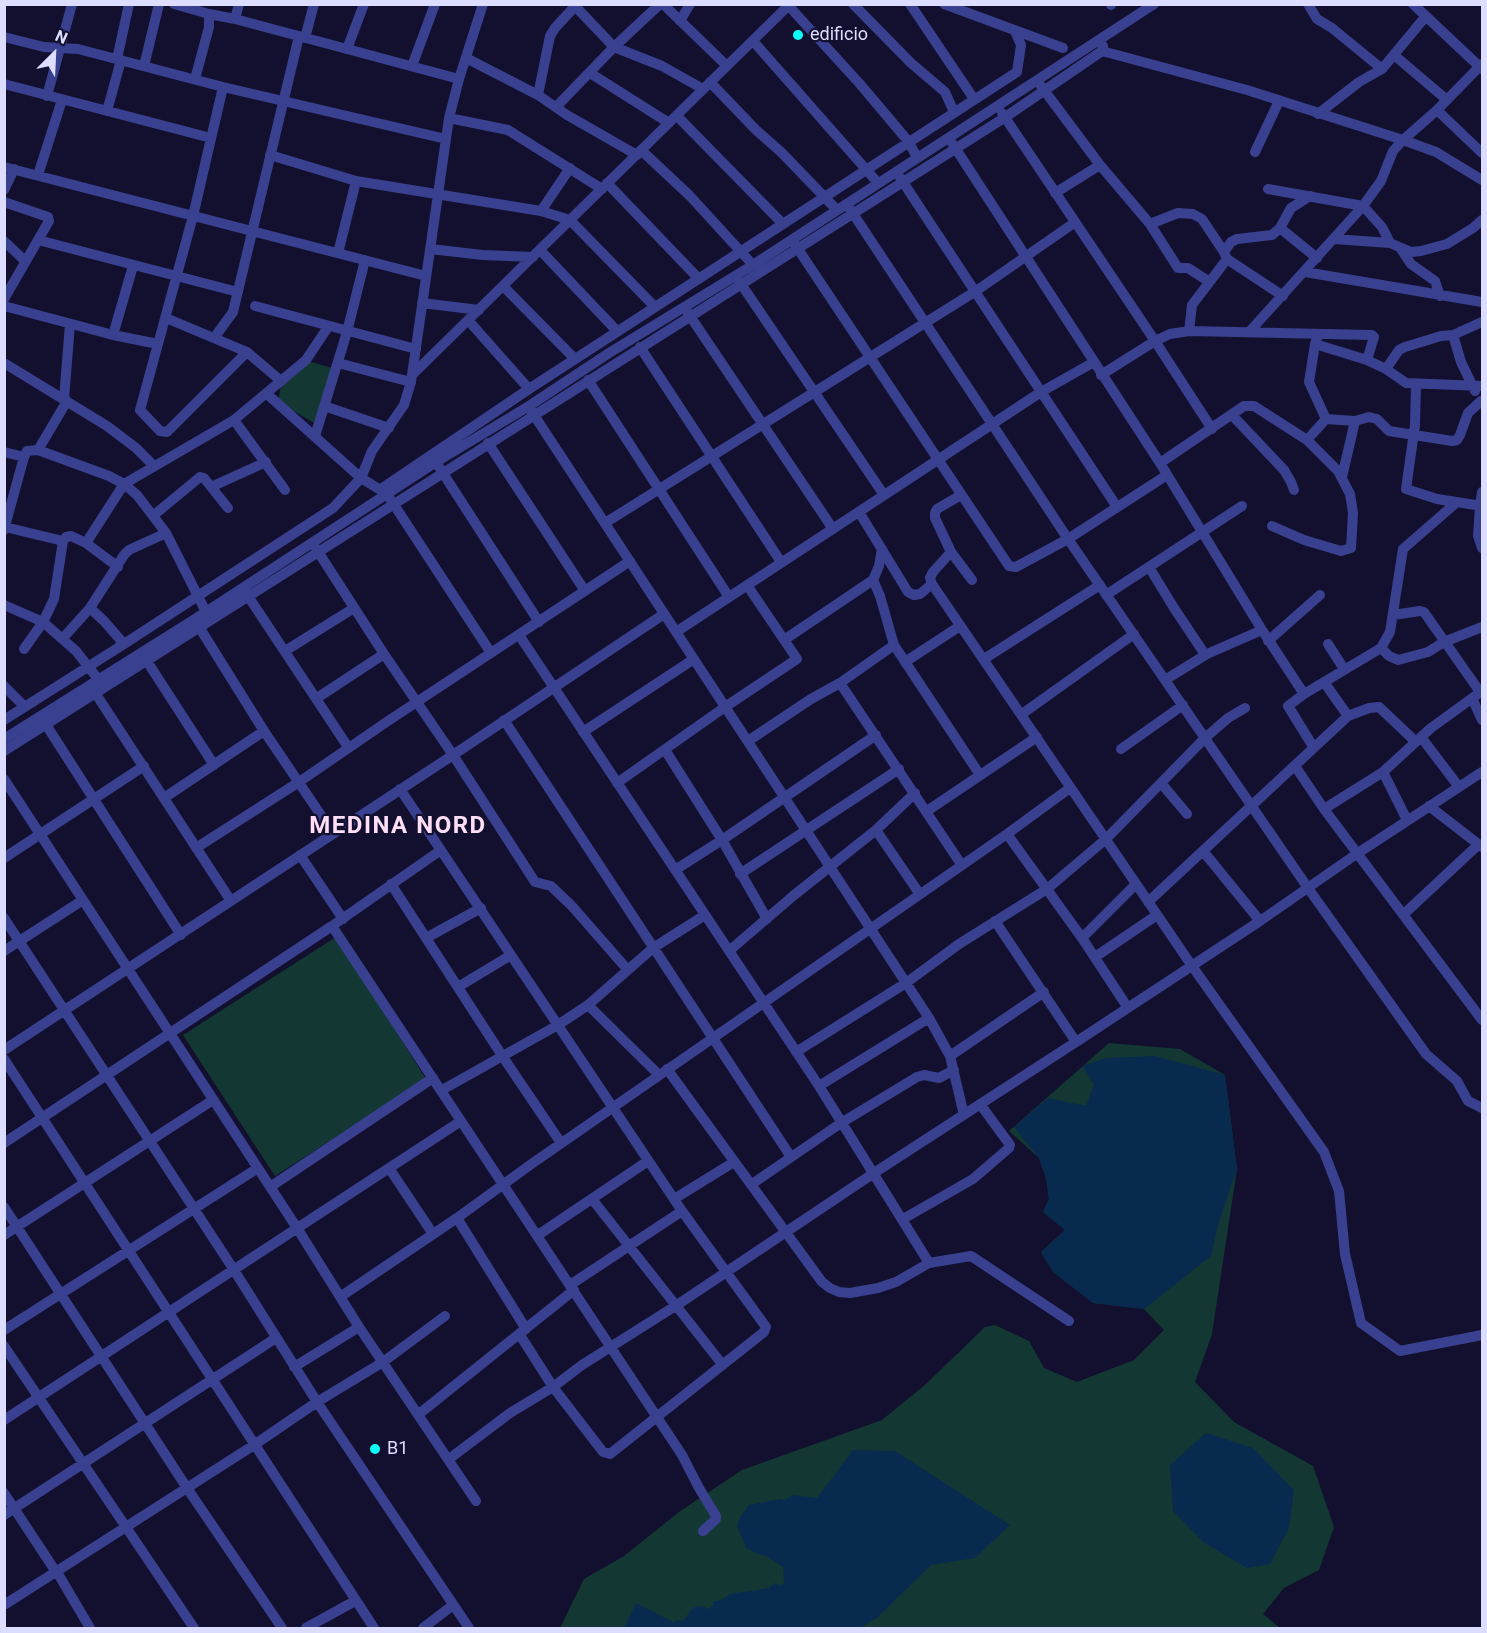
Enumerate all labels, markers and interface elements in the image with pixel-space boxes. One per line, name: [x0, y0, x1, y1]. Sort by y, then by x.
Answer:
north arrow: [24, 24, 84, 84]
place label: edificio: [810, 24, 868, 46]
text: N: [52, 26, 71, 48]
marker: edificio: [791, 28, 805, 42]
district label: MEDINA NORD: [309, 813, 487, 841]
place label: B1: [387, 1438, 408, 1460]
marker: B1: [368, 1442, 382, 1456]

